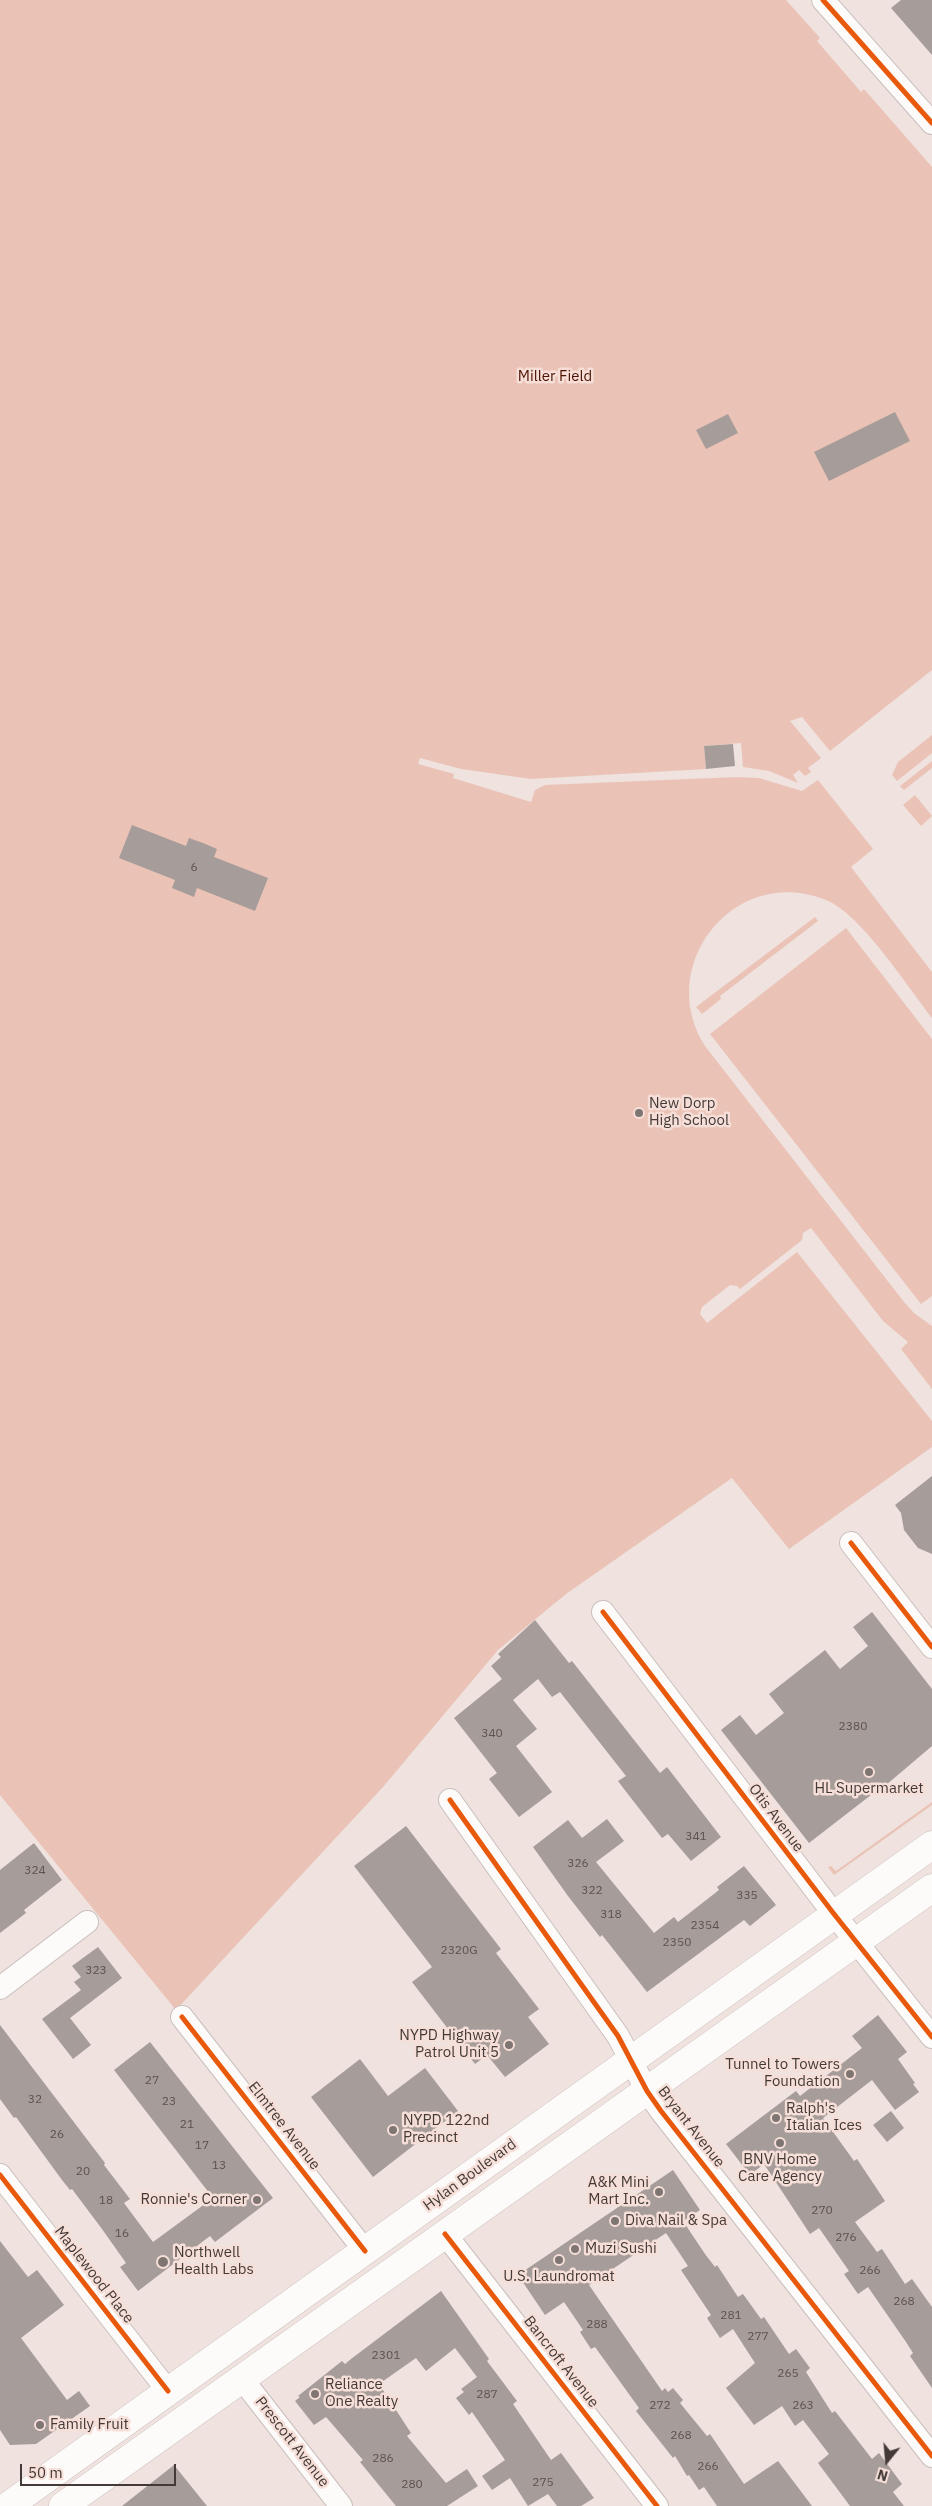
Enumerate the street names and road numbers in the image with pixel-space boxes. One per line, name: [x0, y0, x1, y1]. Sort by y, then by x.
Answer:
street label: Otis Avenue: [745, 1780, 807, 1856]
street label: Elmtree Avenue: [244, 2078, 324, 2174]
street label: Bryant Avenue: [654, 2083, 728, 2171]
street label: Hylan Boulevard: [420, 2135, 520, 2215]
street label: Maplewood Place: [50, 2223, 138, 2327]
street label: Bancroft Avenue: [520, 2313, 602, 2411]
street label: Prescott Avenue: [251, 2393, 333, 2491]

